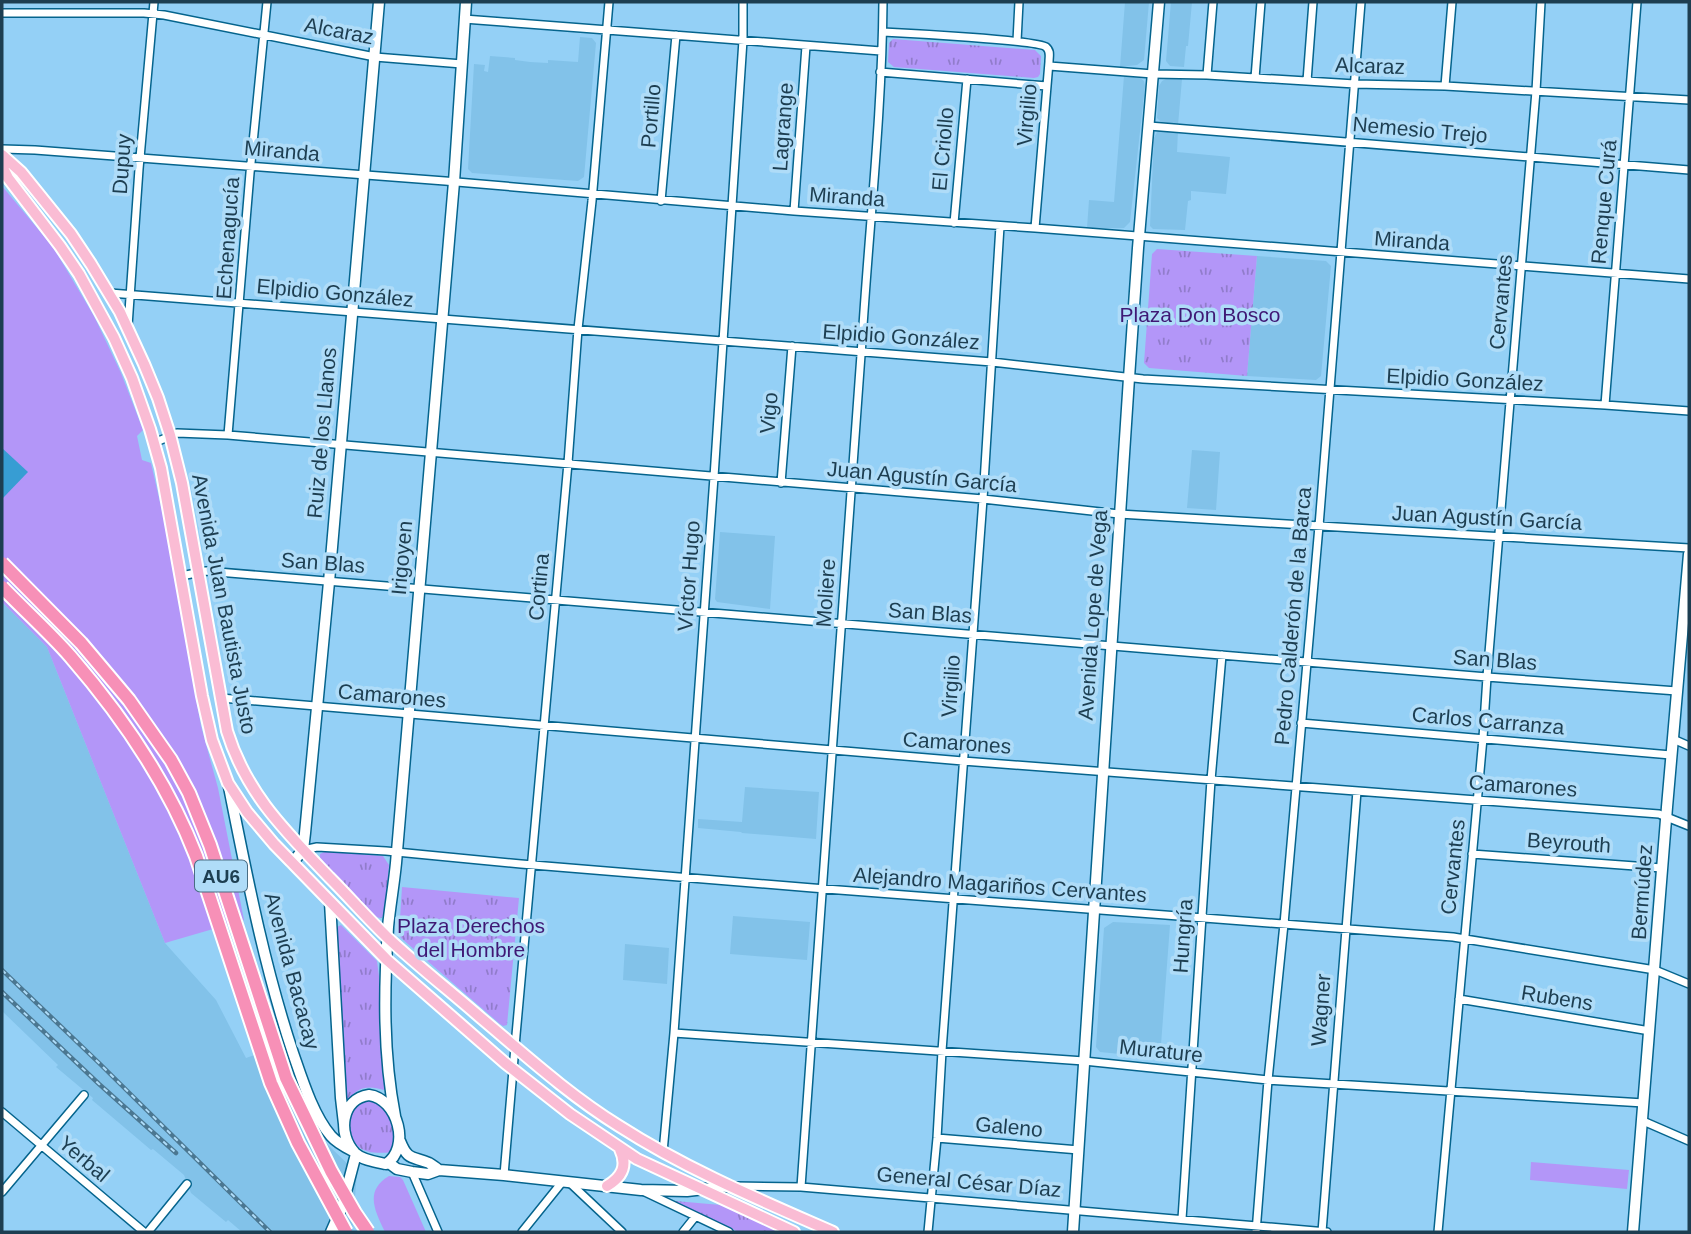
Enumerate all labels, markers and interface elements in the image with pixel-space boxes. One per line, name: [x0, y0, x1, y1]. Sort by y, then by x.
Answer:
street label: Alcaraz: [303, 13, 376, 48]
street label: Alcaraz: [1335, 53, 1405, 78]
street label: Lagrange: [768, 82, 797, 172]
street label: Portillo: [636, 83, 665, 149]
street label: Virgilio: [1012, 83, 1041, 147]
street label: El Criollo: [927, 106, 958, 192]
street label: Nemesio Trejo: [1352, 112, 1488, 147]
street label: Dupuy: [108, 132, 135, 195]
street label: Miranda: [243, 136, 321, 165]
street label: Renque Curá: [1587, 138, 1620, 265]
street label: Echenagucía: [212, 176, 243, 300]
street label: Miranda: [808, 182, 886, 211]
street label: Miranda: [1373, 226, 1451, 255]
street label: Cervantes: [1485, 253, 1516, 351]
street label: Elpidio González: [256, 274, 415, 311]
park label: Plaza Don Bosco: [1119, 303, 1281, 326]
street label: Elpidio González: [822, 320, 980, 353]
street label: Ruiz de los Llanos: [303, 346, 340, 519]
street label: Elpidio González: [1386, 364, 1544, 395]
street label: Vigo: [755, 391, 782, 435]
street label: Juan Agustín García: [826, 457, 1018, 496]
street label: Avenida Juan Bautista Justo: [188, 472, 261, 736]
street label: Pedro Calderón de la Barca: [1270, 486, 1315, 746]
street label: Juan Agustín García: [1391, 501, 1583, 534]
street label: Avenida Lope de Vega: [1074, 509, 1111, 721]
street label: Irigoyen: [387, 520, 416, 596]
street label: Víctor Hugo: [673, 520, 704, 632]
street label: San Blas: [280, 548, 366, 577]
street label: Cortina: [524, 552, 553, 622]
street label: Moliere: [812, 558, 839, 628]
street label: San Blas: [887, 598, 973, 627]
street label: San Blas: [1452, 645, 1538, 674]
street label: Virgilio: [937, 654, 964, 718]
street label: Camarones: [337, 679, 447, 712]
street label: Carlos Carranza: [1411, 702, 1566, 739]
street label: Camarones: [902, 727, 1012, 758]
street label: Camarones: [1468, 770, 1578, 801]
street label: Cervantes: [1436, 818, 1469, 916]
street label: Beyrouth: [1526, 828, 1612, 857]
street label: Bermúdez: [1627, 843, 1656, 941]
road number: AU6: [195, 860, 247, 891]
street label: Alejandro Magariños Cervantes: [853, 863, 1148, 906]
street label: Avenida Bacacay: [260, 890, 325, 1053]
street label: Hungría: [1168, 898, 1197, 974]
park label: Plaza Derechos del Hombre: [397, 914, 545, 961]
street label: Wagner: [1306, 973, 1335, 1047]
street label: Rubens: [1520, 980, 1595, 1015]
street label: Murature: [1118, 1035, 1204, 1066]
street label: Galeno: [974, 1112, 1044, 1141]
street label: Yerbal: [54, 1131, 114, 1186]
street label: General César Díaz: [876, 1162, 1062, 1201]

